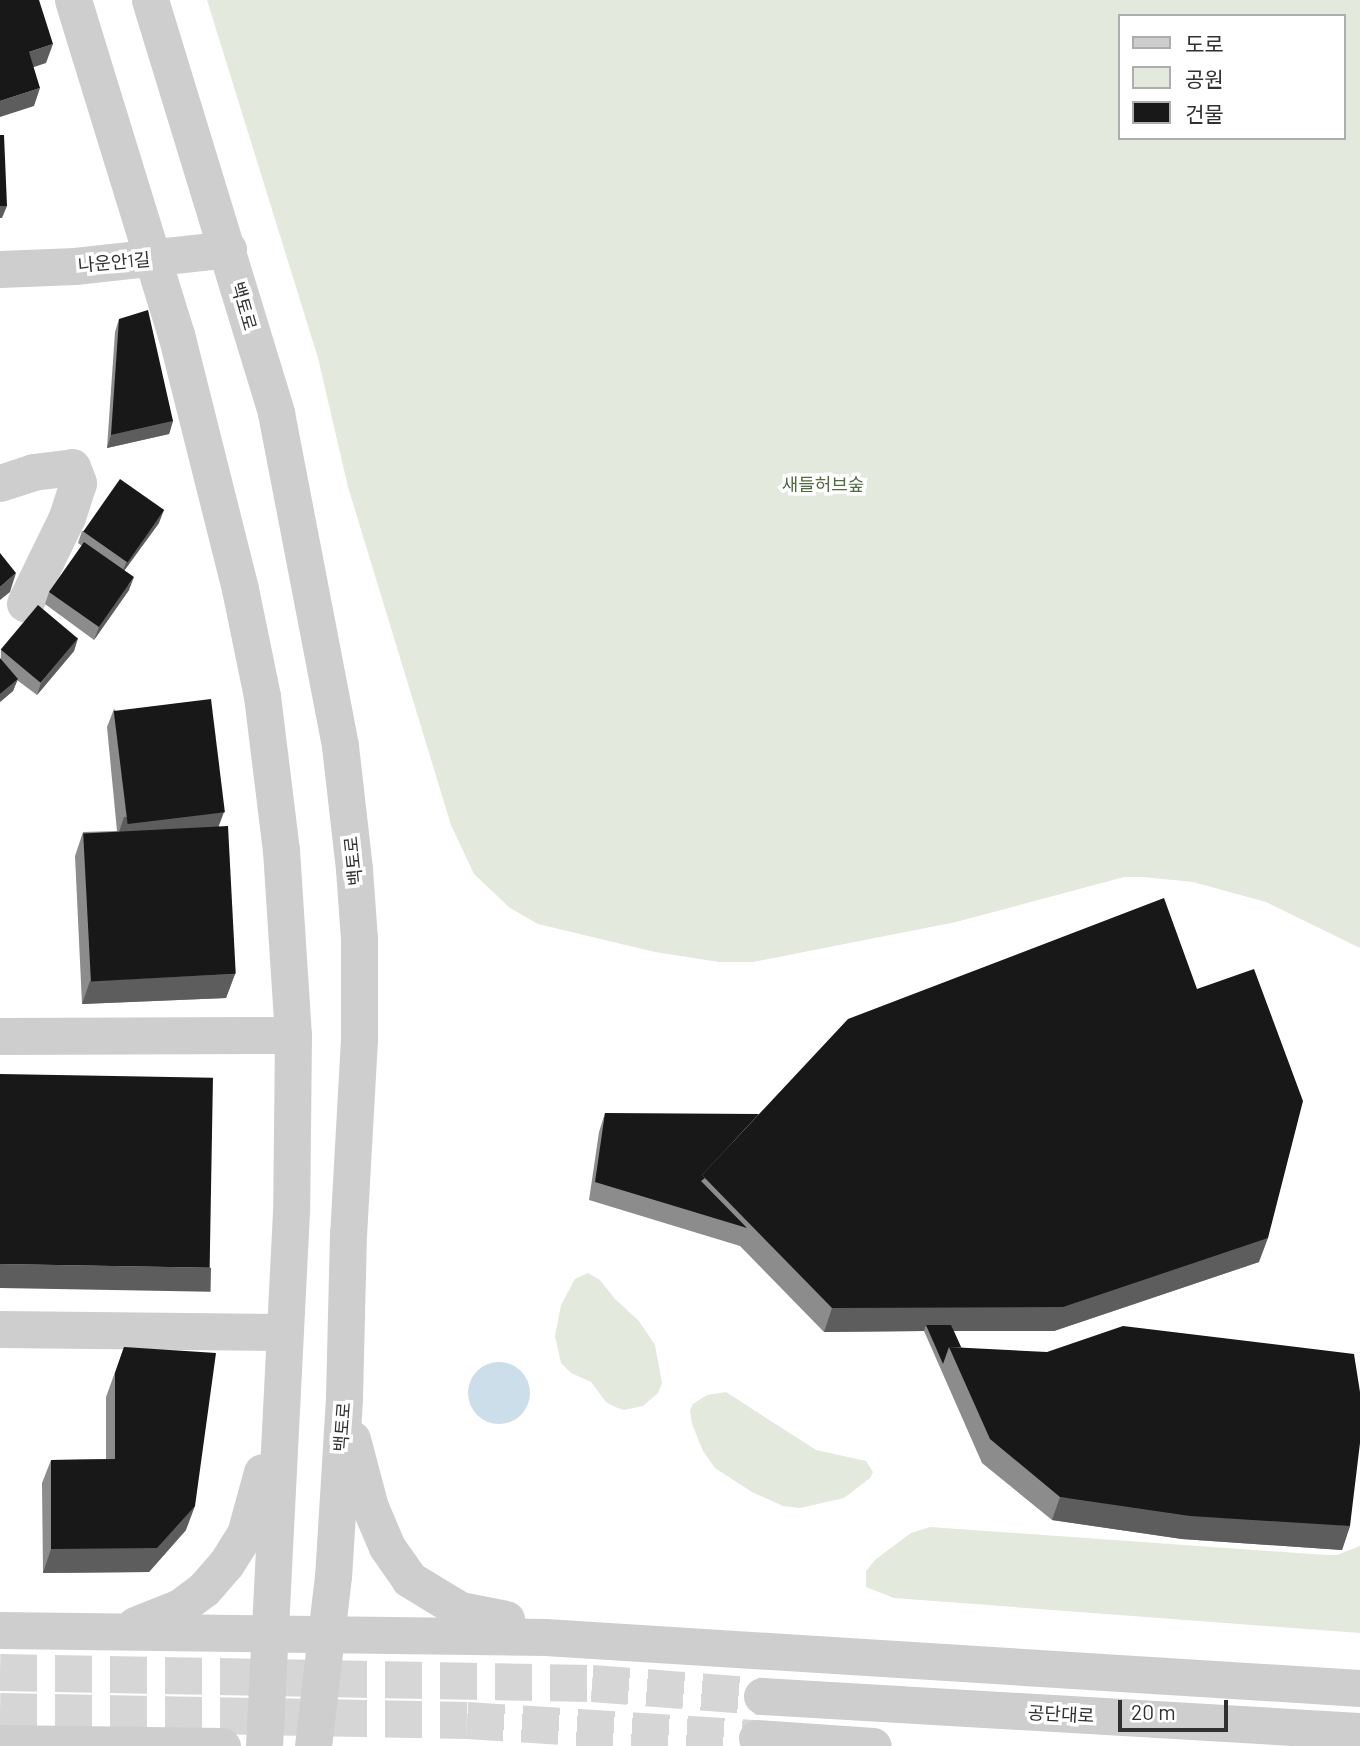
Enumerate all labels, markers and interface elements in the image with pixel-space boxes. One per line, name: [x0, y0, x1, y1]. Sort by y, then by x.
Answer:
legend: [1118, 14, 1346, 140]
text: 도로: [1185, 31, 1224, 56]
text: 공원: [1185, 66, 1224, 91]
text: 건물: [1185, 101, 1224, 126]
street label: 나운안1길: [77, 248, 151, 276]
street label: 백토로: [227, 279, 261, 333]
park label: 새들허브숲: [782, 473, 864, 495]
street label: 백토로: [340, 835, 366, 887]
street label: 백토로: [329, 1401, 355, 1453]
scale bar: [1122, 1686, 1232, 1730]
text: 20 m: [1131, 1699, 1176, 1724]
street label: 공단대로: [1027, 1701, 1095, 1727]

